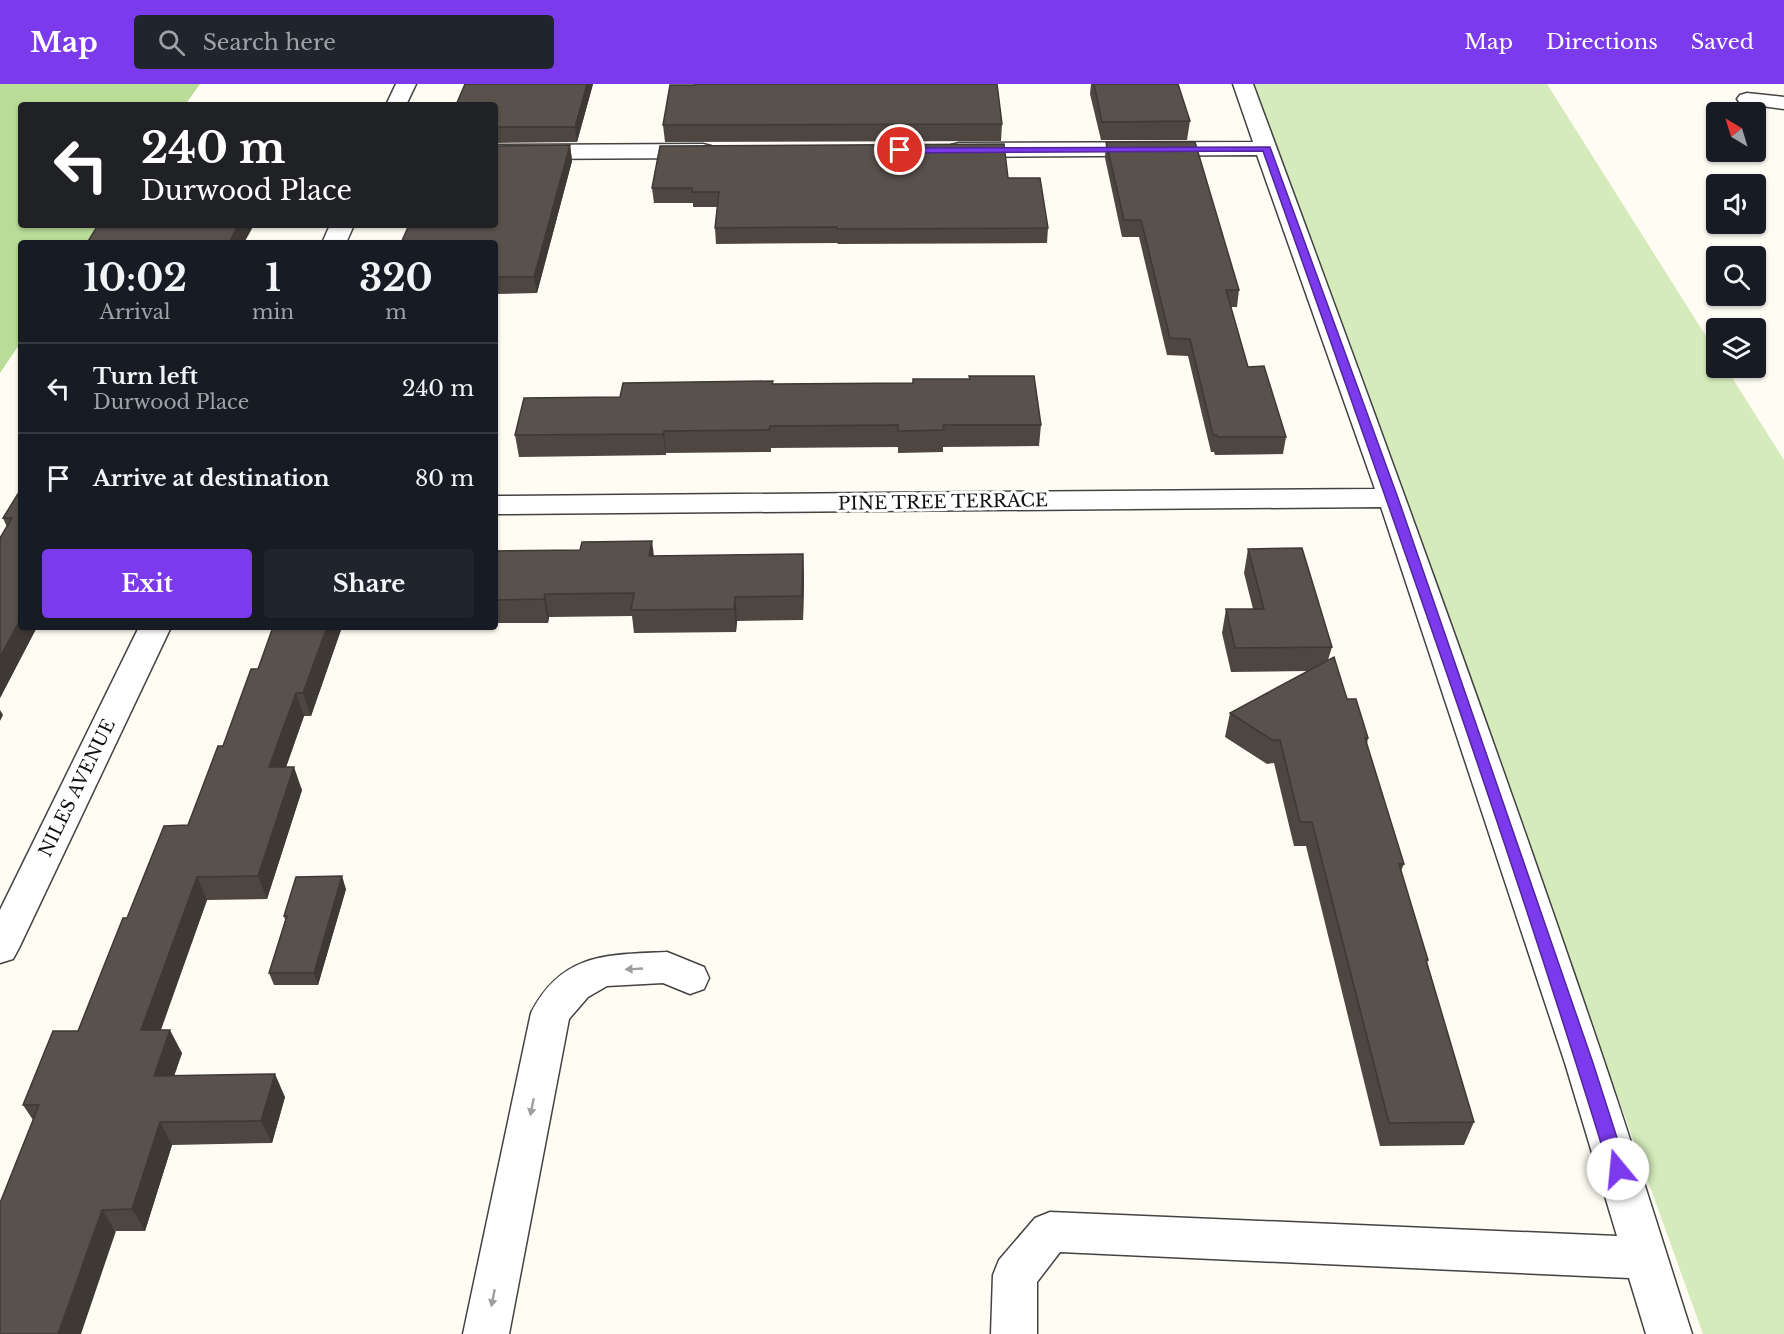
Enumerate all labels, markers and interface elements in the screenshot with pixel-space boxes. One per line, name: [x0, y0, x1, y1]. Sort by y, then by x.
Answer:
search box: [134, 15, 554, 69]
text: Map: [30, 25, 98, 60]
icon: search: [155, 26, 188, 59]
text: Search here: [203, 29, 336, 56]
text: Map: [1464, 29, 1513, 55]
text: Directions: [1546, 29, 1658, 55]
text: Saved: [1691, 29, 1754, 55]
north arrow: [1706, 102, 1766, 162]
map controls: [1706, 102, 1766, 378]
text: 240 m: [141, 122, 286, 174]
pin: [874, 124, 925, 175]
icon: left: [42, 126, 120, 204]
icon: arrive: [883, 133, 916, 166]
text: Durwood Place: [141, 174, 352, 207]
button: sound: [1706, 174, 1766, 234]
button: search: [1706, 246, 1766, 306]
text: 10:02: [83, 256, 187, 301]
text: 1: [265, 256, 281, 301]
text: 320: [359, 256, 433, 301]
text: Arrival: [100, 300, 170, 324]
text: min: [252, 300, 294, 324]
text: m: [385, 300, 407, 324]
button: layers: [1706, 318, 1766, 378]
text: Turn left: [93, 363, 198, 390]
icon: left: [42, 372, 75, 405]
text: 240 m: [402, 375, 474, 402]
text: Durwood Place: [93, 390, 249, 414]
icon: arrive: [42, 462, 75, 495]
text: Arrive at destination: [93, 465, 330, 492]
text: 80 m: [415, 465, 474, 492]
street label: PINE TREE TERRACE: [838, 489, 1048, 515]
button: Exit: [42, 549, 252, 618]
button: Share: [264, 549, 474, 618]
street label: NILES AVENUE: [34, 716, 120, 860]
one-way arrow: [624, 964, 643, 974]
one-way arrow: [527, 1098, 536, 1117]
position arrow: [1586, 1137, 1650, 1201]
one-way arrow: [488, 1289, 497, 1308]

